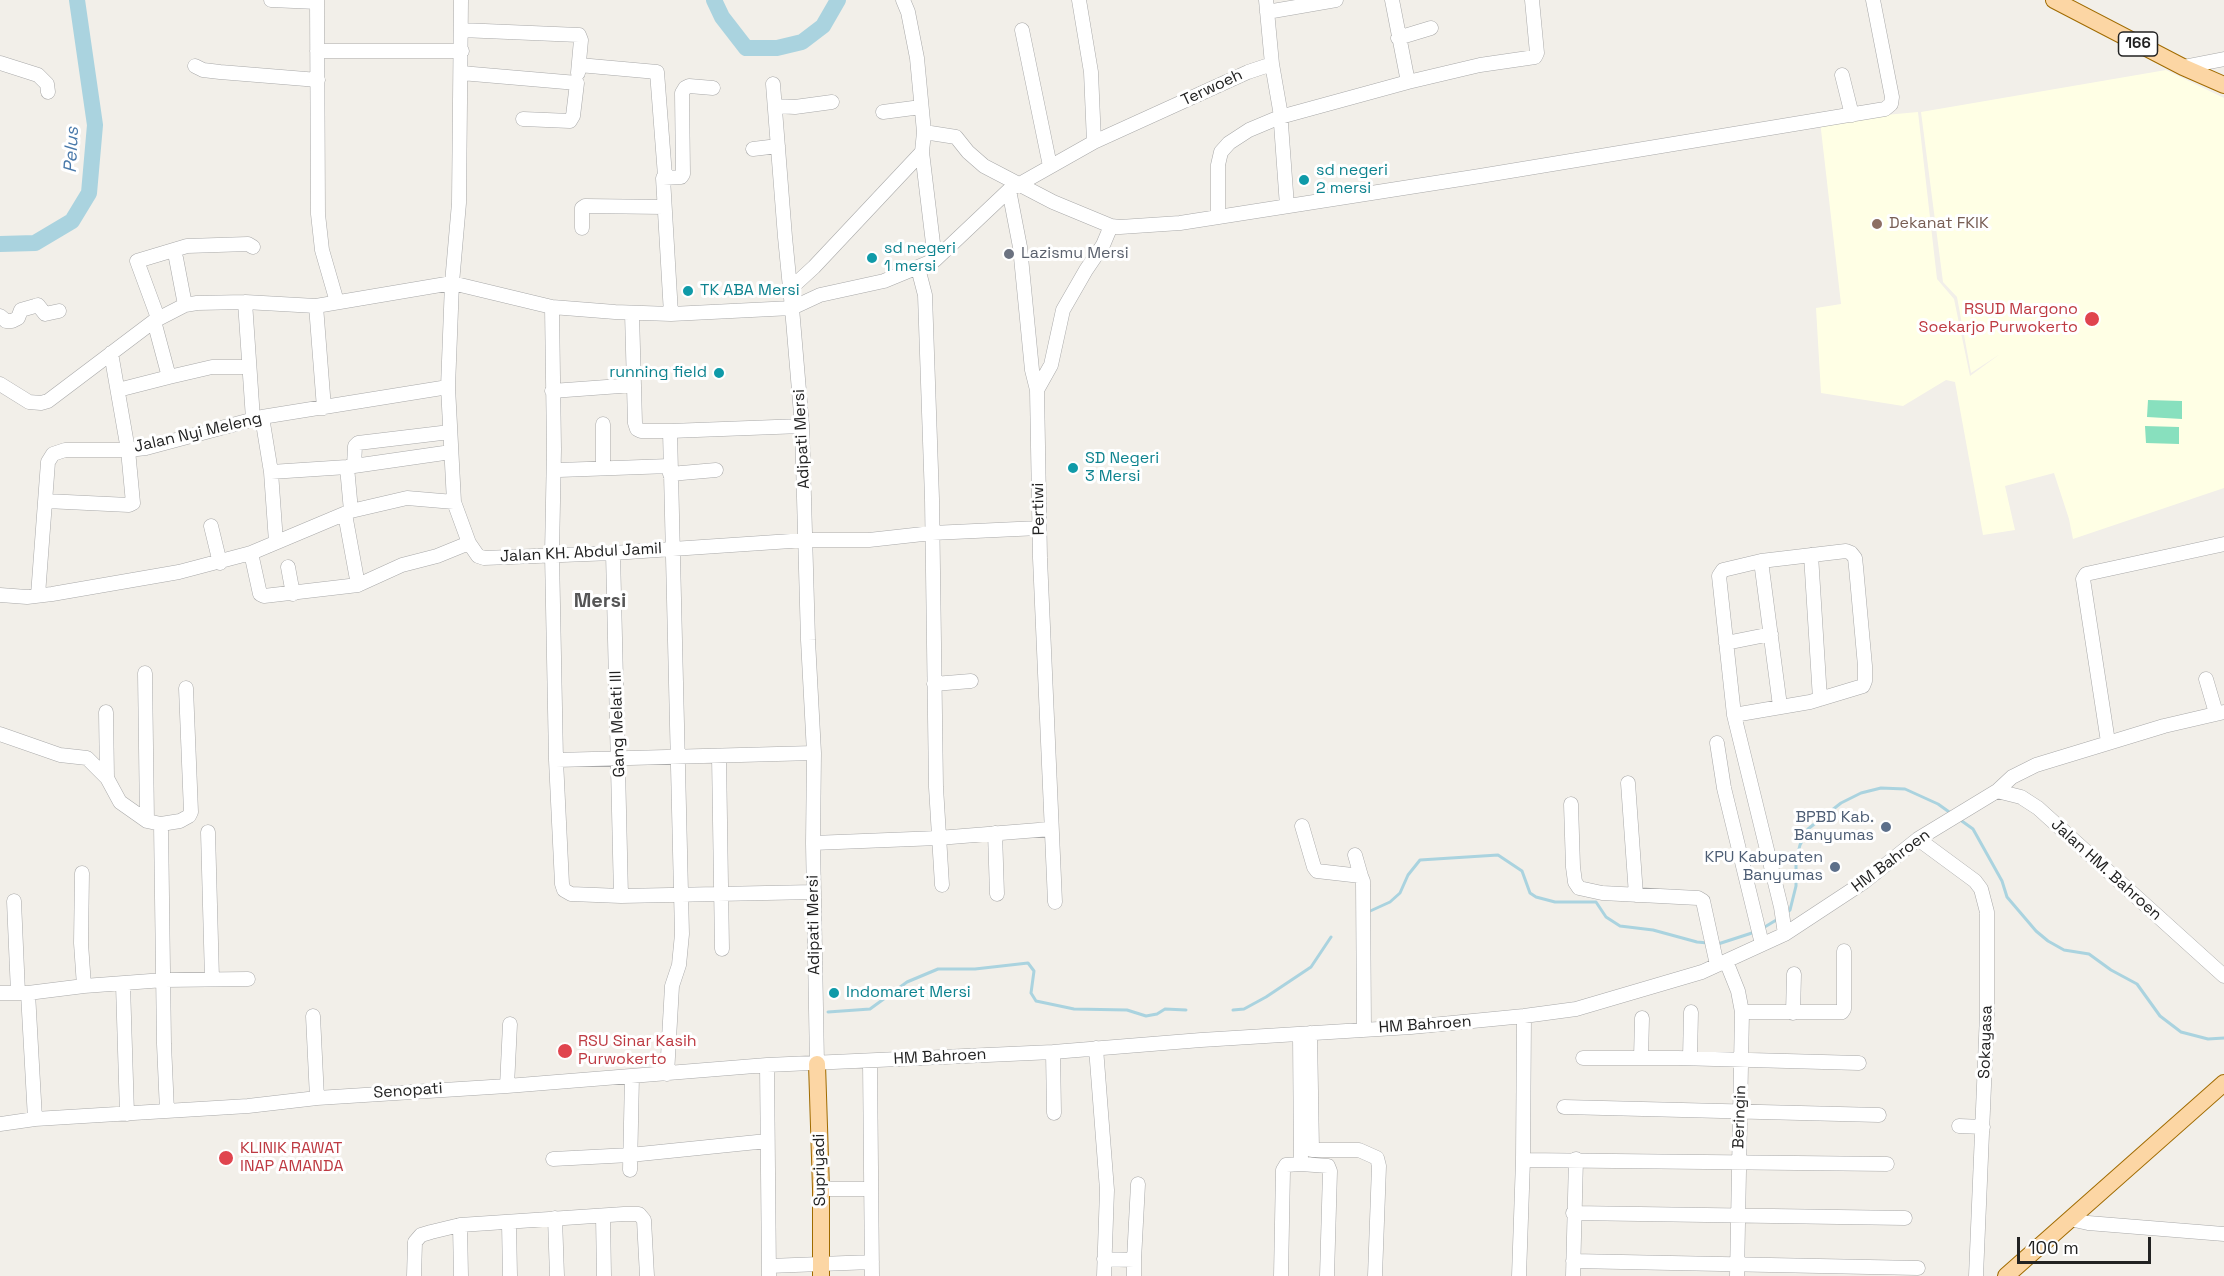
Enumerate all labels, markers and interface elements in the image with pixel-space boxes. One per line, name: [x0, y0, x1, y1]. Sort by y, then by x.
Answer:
road number: 166: [2118, 32, 2158, 56]
street label: Terwoeh: [1178, 66, 1246, 110]
water label: Pelus: [60, 126, 84, 174]
place label: sd negeri 2 mersi: [1316, 161, 1388, 199]
marker: sd negeri 2 mersi: [1297, 173, 1311, 187]
place label: Dekanat FKIK: [1889, 214, 1989, 234]
marker: Dekanat FKIK: [1870, 217, 1884, 231]
place label: sd negeri 1 mersi: [884, 239, 956, 277]
place label: Lazismu Mersi: [1021, 244, 1129, 264]
marker: Lazismu Mersi: [1002, 247, 1016, 261]
marker: sd negeri 1 mersi: [865, 251, 879, 265]
place label: TK ABA Mersi: [700, 281, 800, 301]
marker: TK ABA Mersi: [681, 284, 695, 298]
place label: RSUD Margono Soekarjo Purwokerto: [1919, 300, 2078, 338]
marker: RSUD Margono Soekarjo Purwokerto: [2083, 310, 2101, 328]
place label: running field: [609, 363, 707, 383]
marker: running field: [712, 366, 726, 380]
street label: Adipati Mersi: [790, 388, 814, 490]
street label: Jalan Nyi Meleng: [132, 409, 264, 457]
place label: SD Negeri 3 Mersi: [1085, 449, 1159, 487]
marker: SD Negeri 3 Mersi: [1066, 461, 1080, 475]
street label: Pertiwi: [1029, 482, 1049, 536]
street label: Jalan KH. Abdul Jamil: [500, 539, 662, 567]
district label: Mersi: [574, 590, 626, 614]
street label: Gang Melati III: [607, 670, 629, 778]
place label: BPBD Kab. Banyumas: [1794, 808, 1874, 846]
street label: Jalan HM. Bahroen: [2047, 815, 2165, 925]
marker: BPBD Kab. Banyumas: [1879, 820, 1893, 834]
street label: HM Bahroen: [1848, 825, 1934, 897]
place label: KPU Kabupaten Banyumas: [1704, 848, 1823, 886]
marker: KPU Kabupaten Banyumas: [1828, 860, 1842, 874]
street label: Adipati Mersi: [804, 875, 824, 975]
place label: Indomaret Mersi: [846, 983, 971, 1003]
marker: Indomaret Mersi: [827, 986, 841, 1000]
street label: Sokayasa: [1975, 1005, 1997, 1079]
street label: HM Bahroen: [1378, 1012, 1472, 1038]
place label: RSU Sinar Kasih Purwokerto: [578, 1032, 697, 1070]
marker: RSU Sinar Kasih Purwokerto: [556, 1042, 574, 1060]
street label: HM Bahroen: [893, 1045, 987, 1069]
street label: Senopati: [373, 1079, 443, 1103]
street label: Beringin: [1729, 1085, 1751, 1149]
street label: Supriyadi: [810, 1133, 830, 1207]
place label: KLINIK RAWAT INAP AMANDA: [240, 1139, 343, 1177]
marker: KLINIK RAWAT INAP AMANDA: [217, 1149, 235, 1167]
scale bar: [2020, 1225, 2154, 1263]
text: 100 m: [2028, 1236, 2079, 1259]

